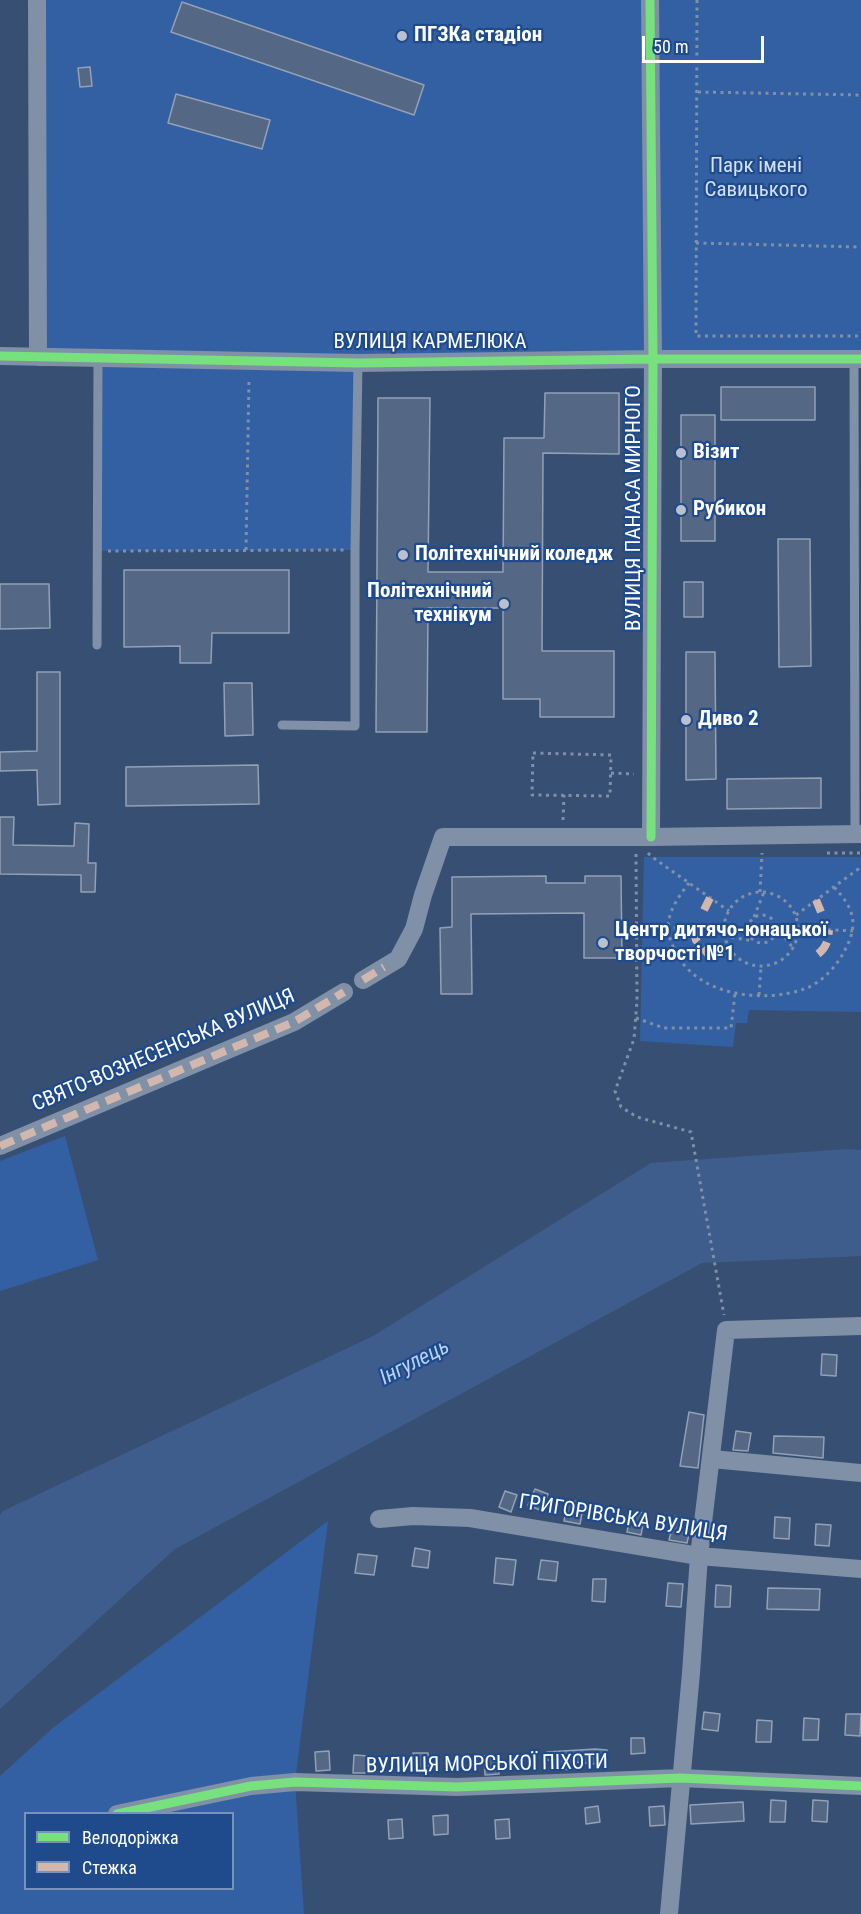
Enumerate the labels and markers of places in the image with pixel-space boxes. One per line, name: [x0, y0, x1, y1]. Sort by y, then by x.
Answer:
place label: ПГЗКа стадіон: [414, 23, 542, 49]
marker: ПГЗКа стадіон: [395, 29, 409, 43]
place label: Візит: [693, 440, 740, 466]
marker: Візит: [674, 446, 688, 460]
place label: Рубикон: [693, 497, 766, 523]
marker: Рубикон: [674, 503, 688, 517]
place label: Політехнічний коледж: [415, 542, 613, 568]
marker: Політехнічний коледж: [396, 548, 410, 562]
place label: Політехнічний технікум: [367, 579, 492, 629]
marker: Політехнічний технікум: [497, 597, 511, 611]
place label: Диво 2: [698, 707, 759, 733]
marker: Диво 2: [679, 713, 693, 727]
place label: Центр дитячо-юнацької творчості №1: [615, 918, 827, 968]
marker: Центр дитячо-юнацької творчості №1: [596, 936, 610, 950]

